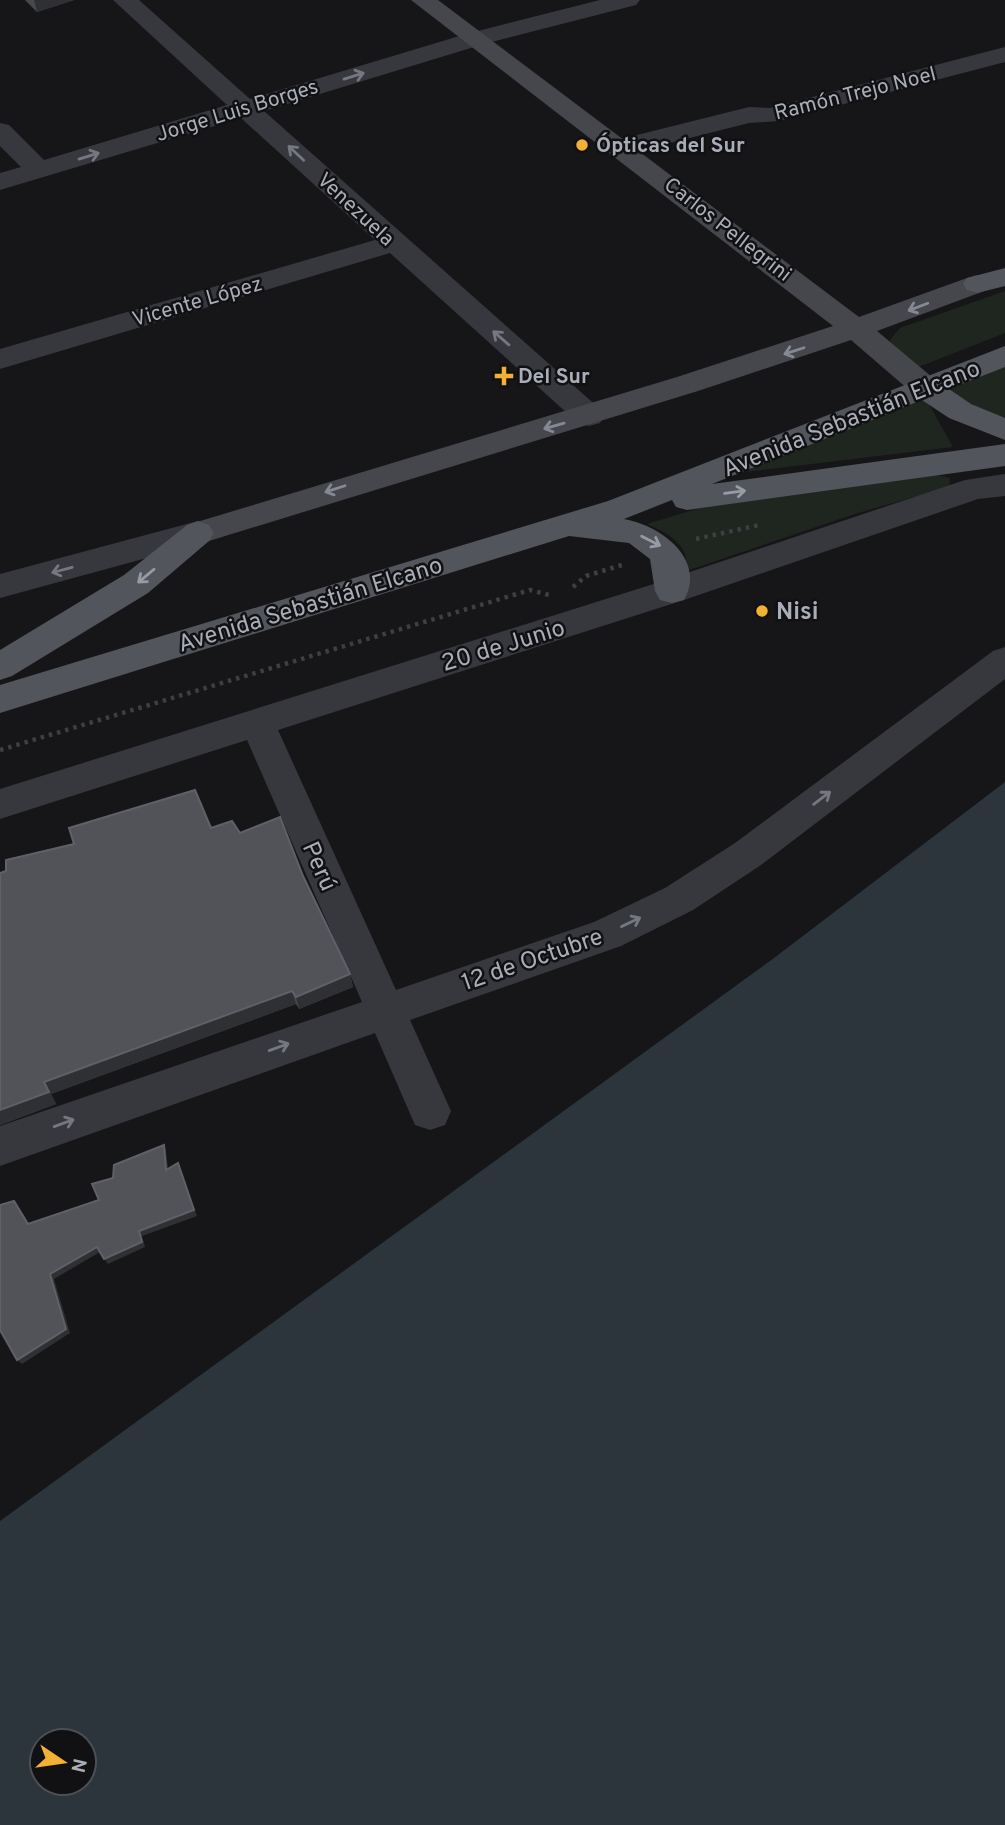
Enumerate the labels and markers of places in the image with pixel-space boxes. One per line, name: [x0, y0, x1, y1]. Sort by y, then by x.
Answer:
place label: Ópticas del Sur: [596, 132, 745, 160]
marker: Ópticas del Sur: [574, 137, 590, 153]
place label: Del Sur: [518, 364, 590, 391]
marker: Del Sur: [496, 368, 512, 384]
place label: Nisi: [776, 598, 819, 628]
marker: Nisi: [754, 603, 770, 619]

